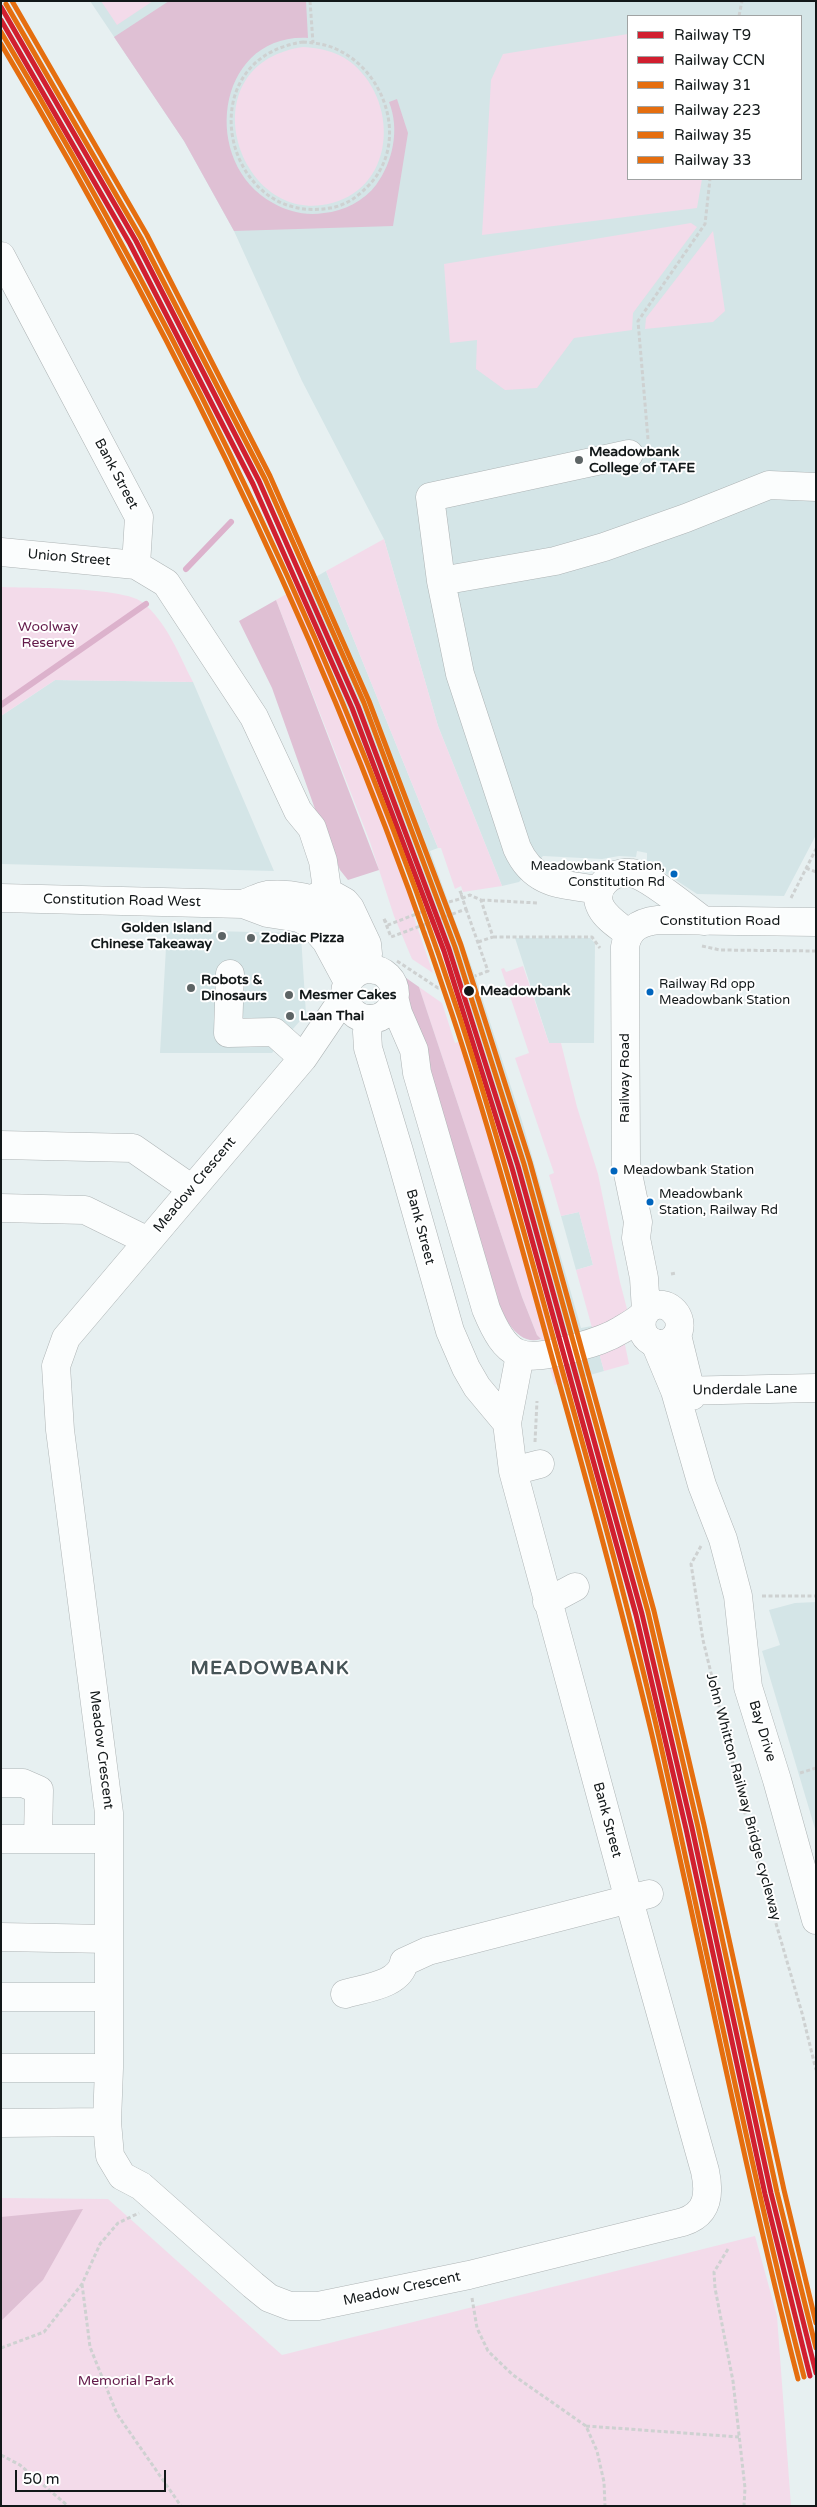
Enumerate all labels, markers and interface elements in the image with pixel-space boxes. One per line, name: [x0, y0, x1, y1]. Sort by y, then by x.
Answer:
legend: [627, 15, 802, 180]
text: Railway T9: [674, 26, 751, 44]
text: Railway CCN: [674, 51, 765, 69]
text: Railway 31: [674, 76, 751, 94]
text: Railway 223: [674, 101, 761, 119]
text: Railway 35: [674, 126, 751, 144]
text: Railway 33: [674, 151, 751, 169]
street label: Bank Street: [90, 436, 142, 512]
place label: Meadowbank College of TAFE: [589, 444, 695, 477]
marker: Meadowbank College of TAFE: [573, 454, 585, 466]
street label: Union Street: [27, 546, 111, 570]
park label: Woolway Reserve: [18, 619, 78, 652]
place label: Meadowbank Station, Constitution Rd: [531, 859, 665, 890]
marker: Meadowbank Station, Constitution Rd: [669, 869, 679, 879]
street label: Constitution Road West: [43, 891, 201, 911]
street label: Constitution Road: [660, 913, 780, 929]
place label: Golden Island Chinese Takeaway: [91, 920, 212, 952]
marker: Golden Island Chinese Takeaway: [216, 930, 228, 942]
place label: Zodiac Pizza: [261, 930, 344, 946]
marker: Zodiac Pizza: [245, 932, 257, 944]
place label: Robots & Dinosaurs: [201, 972, 267, 1004]
place label: Railway Rd opp Meadowbank Station: [659, 977, 790, 1008]
marker: Robots & Dinosaurs: [185, 982, 197, 994]
place label: Meadowbank: [480, 983, 570, 999]
marker: Meadowbank: [462, 984, 476, 998]
place label: Mesmer Cakes: [299, 987, 396, 1003]
marker: Railway Rd opp Meadowbank Station: [645, 987, 655, 997]
marker: Mesmer Cakes: [283, 989, 295, 1001]
place label: Laan Thai: [300, 1008, 364, 1024]
marker: Laan Thai: [284, 1010, 296, 1022]
street label: Railway Road: [617, 1033, 633, 1123]
street label: Meadow Crescent: [150, 1134, 240, 1236]
place label: Meadowbank Station: [623, 1163, 754, 1179]
marker: Meadowbank Station: [609, 1166, 619, 1176]
street label: Bank Street: [402, 1187, 438, 1267]
place label: Meadowbank Station, Railway Rd: [659, 1187, 778, 1218]
marker: Meadowbank Station, Railway Rd: [645, 1197, 655, 1207]
street label: Underdale Lane: [692, 1381, 798, 1399]
district label: MEADOWBANK: [189, 1658, 351, 1680]
street label: John Whitton Railway Bridge cycleway: [702, 1671, 784, 1923]
street label: Meadow Crescent: [85, 1690, 117, 1810]
street label: Bay Drive: [745, 1698, 779, 1764]
street label: Bank Street: [589, 1780, 625, 1860]
street label: Meadow Crescent: [342, 2268, 462, 2310]
park label: Memorial Park: [78, 2373, 174, 2389]
scale bar: [18, 2460, 169, 2492]
text: 50 m: [23, 2470, 60, 2488]

